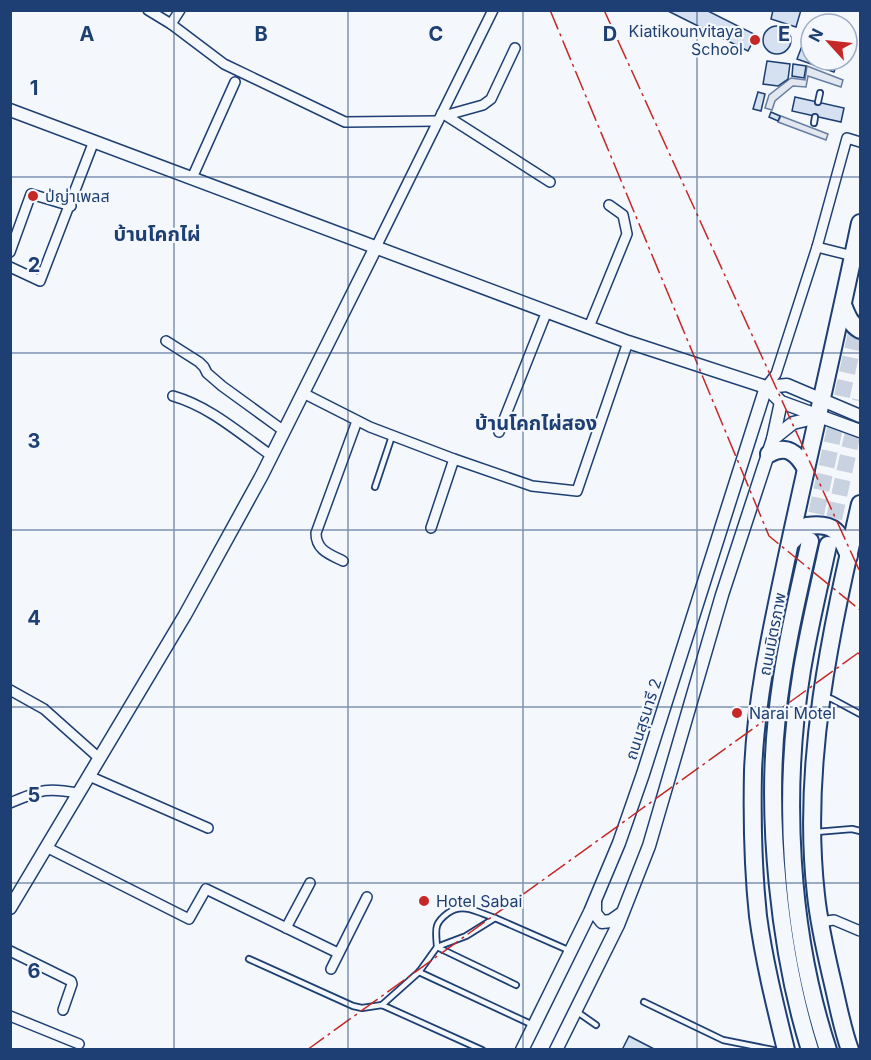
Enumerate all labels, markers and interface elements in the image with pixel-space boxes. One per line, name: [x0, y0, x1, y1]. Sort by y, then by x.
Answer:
north arrow: [799, 12, 859, 72]
place label: Kiatikounvitaya School: [629, 21, 743, 59]
text: A: [80, 22, 95, 46]
text: B: [254, 22, 268, 46]
text: C: [429, 22, 443, 46]
text: D: [603, 22, 617, 46]
text: E: [778, 22, 790, 46]
text: N: [804, 25, 827, 45]
marker: Kiatikounvitaya School: [748, 33, 762, 47]
text: 1: [30, 76, 38, 100]
place label: ป่ญ่าเพลส: [45, 186, 110, 206]
marker: ป่ญ่าเพลส: [26, 189, 40, 203]
district label: บ้านโคกไผ่: [113, 222, 201, 246]
text: 2: [28, 253, 40, 277]
district label: บ้านโคกไผ่สอง: [475, 411, 597, 435]
text: 3: [28, 429, 40, 453]
street label: ถนนมิตรภาพ: [754, 591, 790, 677]
text: 4: [27, 606, 41, 630]
street label: ถนนสุรนารี 2: [620, 676, 666, 762]
place label: Narai Motel: [749, 703, 836, 723]
marker: Narai Motel: [730, 706, 744, 720]
text: 5: [28, 783, 40, 807]
place label: Hotel Sabai: [436, 891, 522, 911]
marker: Hotel Sabai: [417, 894, 431, 908]
text: 6: [28, 959, 41, 983]

